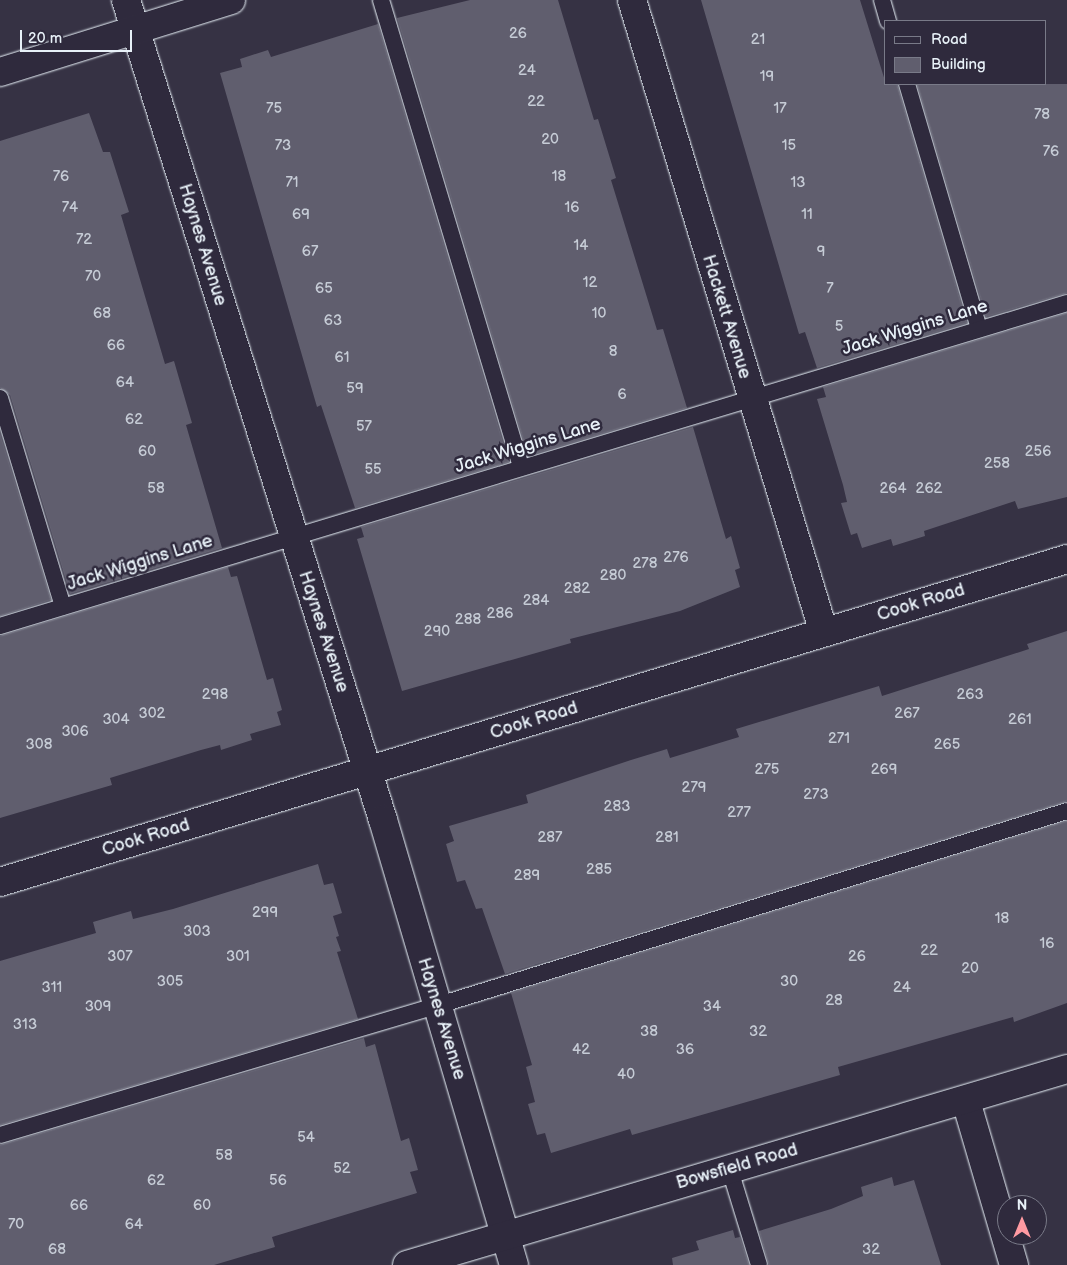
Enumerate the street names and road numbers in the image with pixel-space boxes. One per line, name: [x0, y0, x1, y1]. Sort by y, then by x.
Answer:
street label: Haynes Avenue: [173, 181, 231, 309]
street label: Hackett Avenue: [697, 252, 755, 382]
street label: Jack Wiggins Lane: [839, 295, 991, 361]
street label: Jack Wiggins Lane: [452, 413, 604, 479]
street label: Jack Wiggins Lane: [64, 530, 216, 596]
street label: Haynes Avenue: [293, 569, 353, 695]
street label: Cook Road: [875, 579, 967, 627]
street label: Cook Road: [488, 697, 580, 745]
street label: Cook Road: [100, 814, 192, 862]
street label: Haynes Avenue: [412, 955, 470, 1083]
street label: Bowsfield Road: [674, 1139, 800, 1195]

